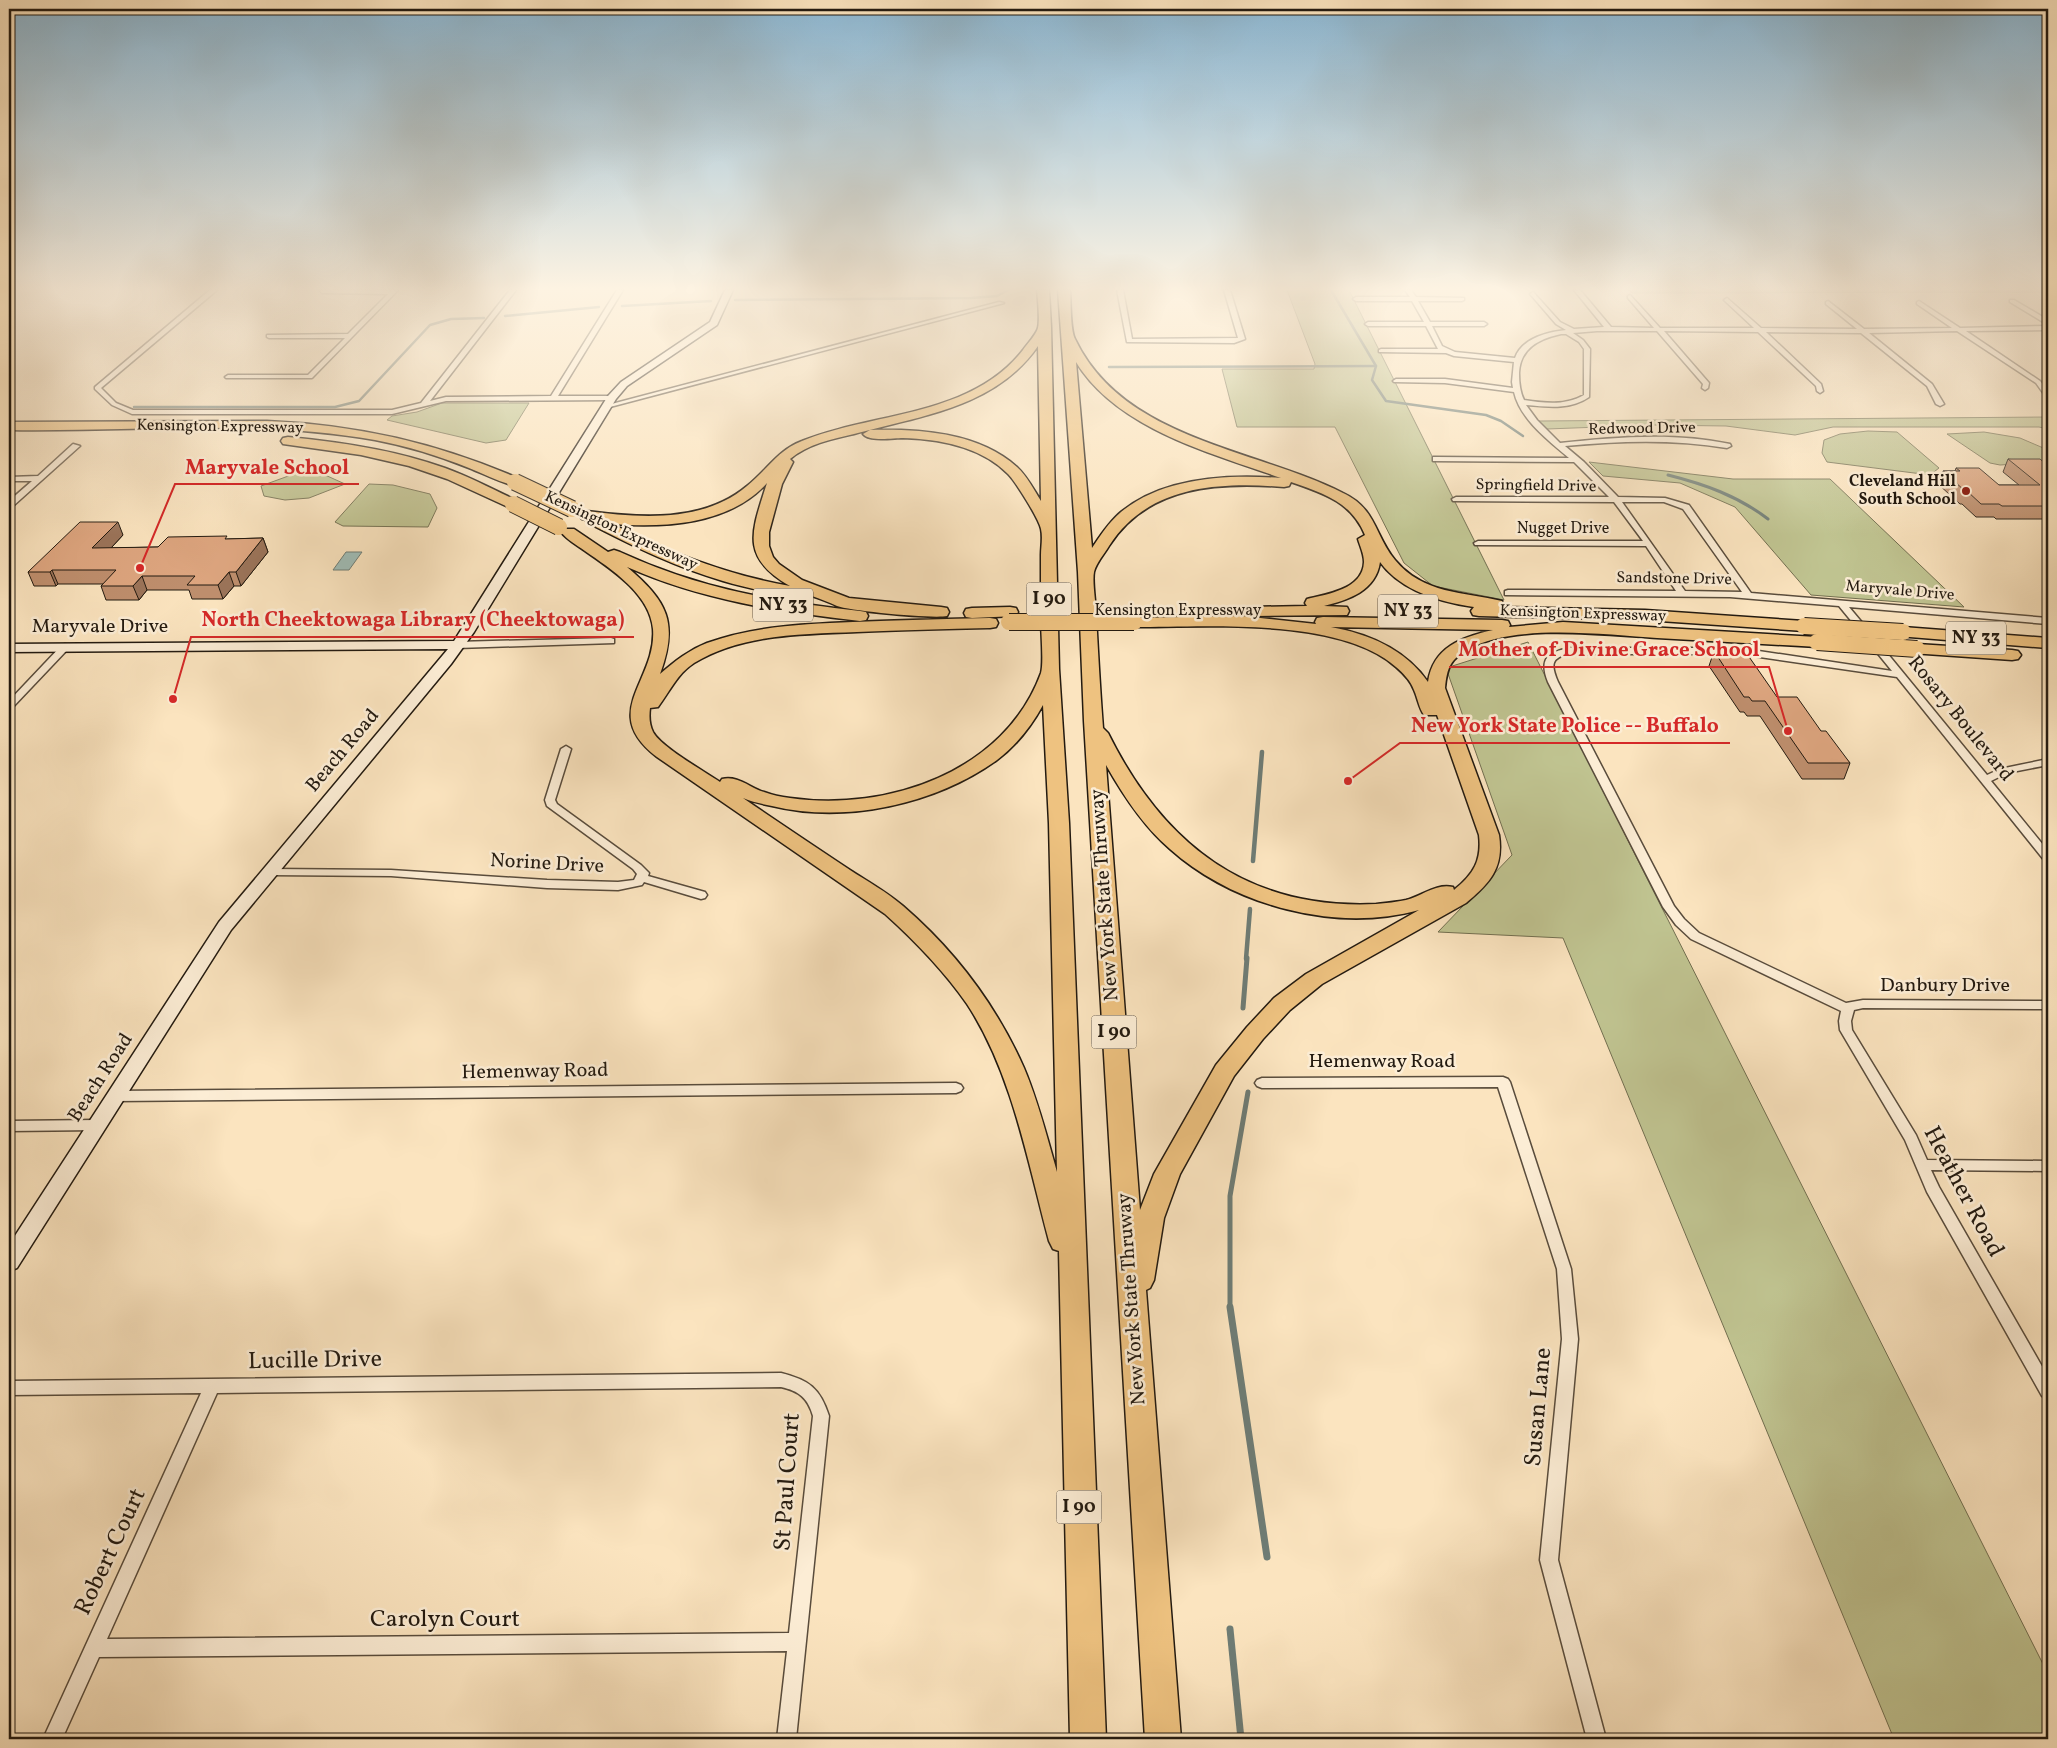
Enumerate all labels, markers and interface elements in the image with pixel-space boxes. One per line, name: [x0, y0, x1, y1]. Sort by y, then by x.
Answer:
street label: Kensington Expressway: [136, 415, 304, 439]
street label: Redwood Drive: [1588, 417, 1696, 441]
callout: Maryvale School: [175, 448, 359, 484]
text: Maryvale School: [185, 454, 349, 483]
place label: Cleveland Hill South School: [1849, 471, 1957, 511]
street label: Springfield Drive: [1475, 474, 1597, 498]
marker: Cleveland Hill South School: [1960, 485, 1972, 497]
street label: Kensington Expressway: [541, 486, 702, 576]
street label: Nugget Drive: [1517, 518, 1609, 540]
street label: Sandstone Drive: [1616, 567, 1732, 591]
street label: Maryvale Drive: [1845, 575, 1955, 607]
road number: I 90: [1026, 582, 1072, 616]
road number: NY 33: [753, 588, 813, 622]
road number: NY 33: [1378, 594, 1438, 628]
street label: Kensington Expressway: [1095, 600, 1262, 622]
street label: Kensington Expressway: [1499, 600, 1667, 628]
callout: North Cheektowaga Library (Cheektowaga): [191, 601, 634, 637]
text: North Cheektowaga Library (Cheektowaga): [202, 606, 625, 635]
street label: Maryvale Drive: [32, 613, 168, 641]
road number: NY 33: [1946, 622, 2006, 654]
callout: Mother of Divine Grace School: [1449, 631, 1769, 667]
text: Mother of Divine Grace School: [1458, 636, 1760, 665]
street label: Rosary Boulevard: [1900, 650, 2020, 788]
street label: Beach Road: [300, 703, 386, 799]
callout: New York State Police -- Buffalo: [1400, 707, 1730, 743]
text: New York State Police -- Buffalo: [1411, 712, 1719, 741]
street label: New York State Thruway: [1084, 788, 1126, 1002]
street label: Norine Drive: [489, 847, 605, 881]
street label: Danbury Drive: [1880, 972, 2010, 1000]
road number: I 90: [1092, 1016, 1136, 1048]
street label: Beach Road: [62, 1028, 140, 1128]
street label: Hemenway Road: [1308, 1048, 1456, 1076]
street label: Hemenway Road: [461, 1057, 609, 1087]
street label: Heather Road: [1914, 1120, 2012, 1264]
street label: New York State Thruway: [1111, 1192, 1153, 1406]
street label: Lucille Drive: [248, 1343, 382, 1379]
street label: Susan Lane: [1517, 1346, 1561, 1468]
street label: St Paul Court: [766, 1412, 810, 1552]
street label: Robert Court: [67, 1483, 155, 1621]
road number: I 90: [1056, 1490, 1102, 1524]
street label: Carolyn Court: [370, 1603, 520, 1637]

